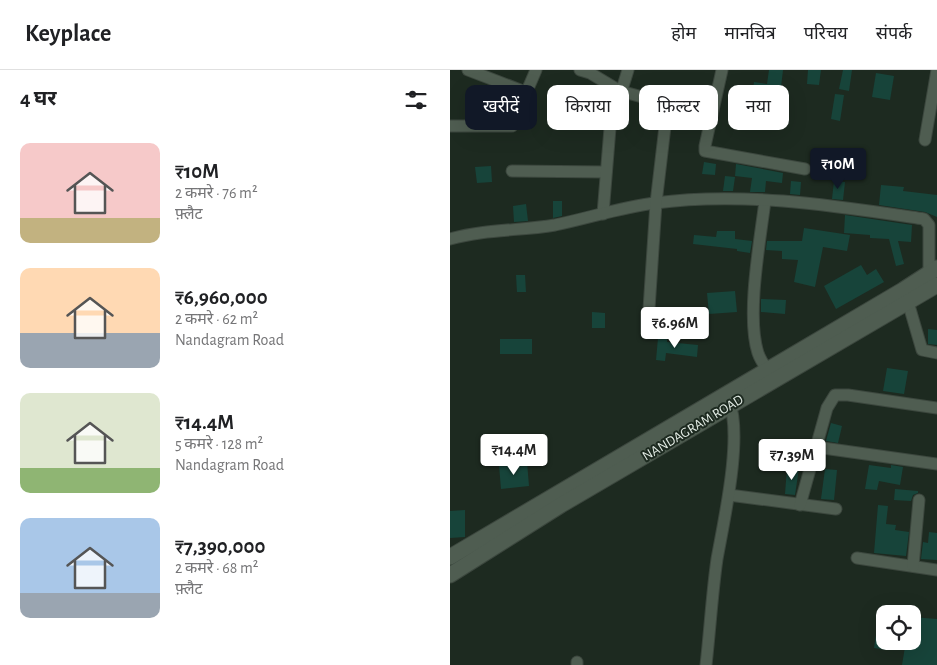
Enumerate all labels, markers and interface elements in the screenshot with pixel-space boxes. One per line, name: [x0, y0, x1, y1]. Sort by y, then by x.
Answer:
text: Keyplace: [25, 22, 111, 46]
text: होम: [671, 25, 696, 43]
text: मानचित्र: [724, 25, 776, 43]
text: परिचय: [804, 25, 848, 43]
text: संपर्क: [876, 25, 912, 43]
chip: खरीदें: [465, 85, 537, 130]
chip: किराया: [547, 85, 629, 130]
chip: फ़िल्टर: [639, 85, 718, 130]
chip: नया: [728, 85, 789, 130]
icon: filters: [402, 86, 430, 114]
text: 4 घर: [20, 88, 57, 109]
pin: ₹10M: [808, 148, 868, 190]
text: ₹10M: [821, 156, 855, 172]
text: ₹10M: [175, 161, 219, 182]
icon: home: [60, 163, 120, 223]
text: 2 कमरे · 76 m²: [175, 185, 257, 201]
text: फ़्लैट: [175, 206, 203, 222]
text: ₹6,960,000: [175, 287, 268, 308]
icon: home: [60, 288, 120, 348]
pin: ₹6.96M: [634, 306, 716, 349]
text: 2 कमरे · 62 m²: [175, 311, 258, 327]
text: ₹6.96M: [652, 315, 698, 331]
text: Nandagram Road: [175, 332, 284, 348]
street label: NANDAGRAM ROAD: [640, 392, 746, 464]
text: ₹14.4M: [175, 412, 234, 433]
icon: home: [60, 413, 120, 473]
pin: ₹14.4M: [473, 434, 555, 476]
text: 5 कमरे · 128 m²: [175, 436, 263, 452]
pin: ₹7.39M: [751, 438, 833, 481]
text: ₹14.4M: [492, 442, 536, 458]
text: ₹7.39M: [770, 447, 814, 463]
text: Nandagram Road: [175, 457, 284, 473]
text: ₹7,390,000: [175, 536, 265, 557]
icon: home: [60, 538, 120, 598]
text: 2 कमरे · 68 m²: [175, 560, 258, 576]
text: फ़्लैट: [175, 581, 203, 597]
map controls: [876, 605, 921, 650]
button: locate: [876, 605, 921, 650]

